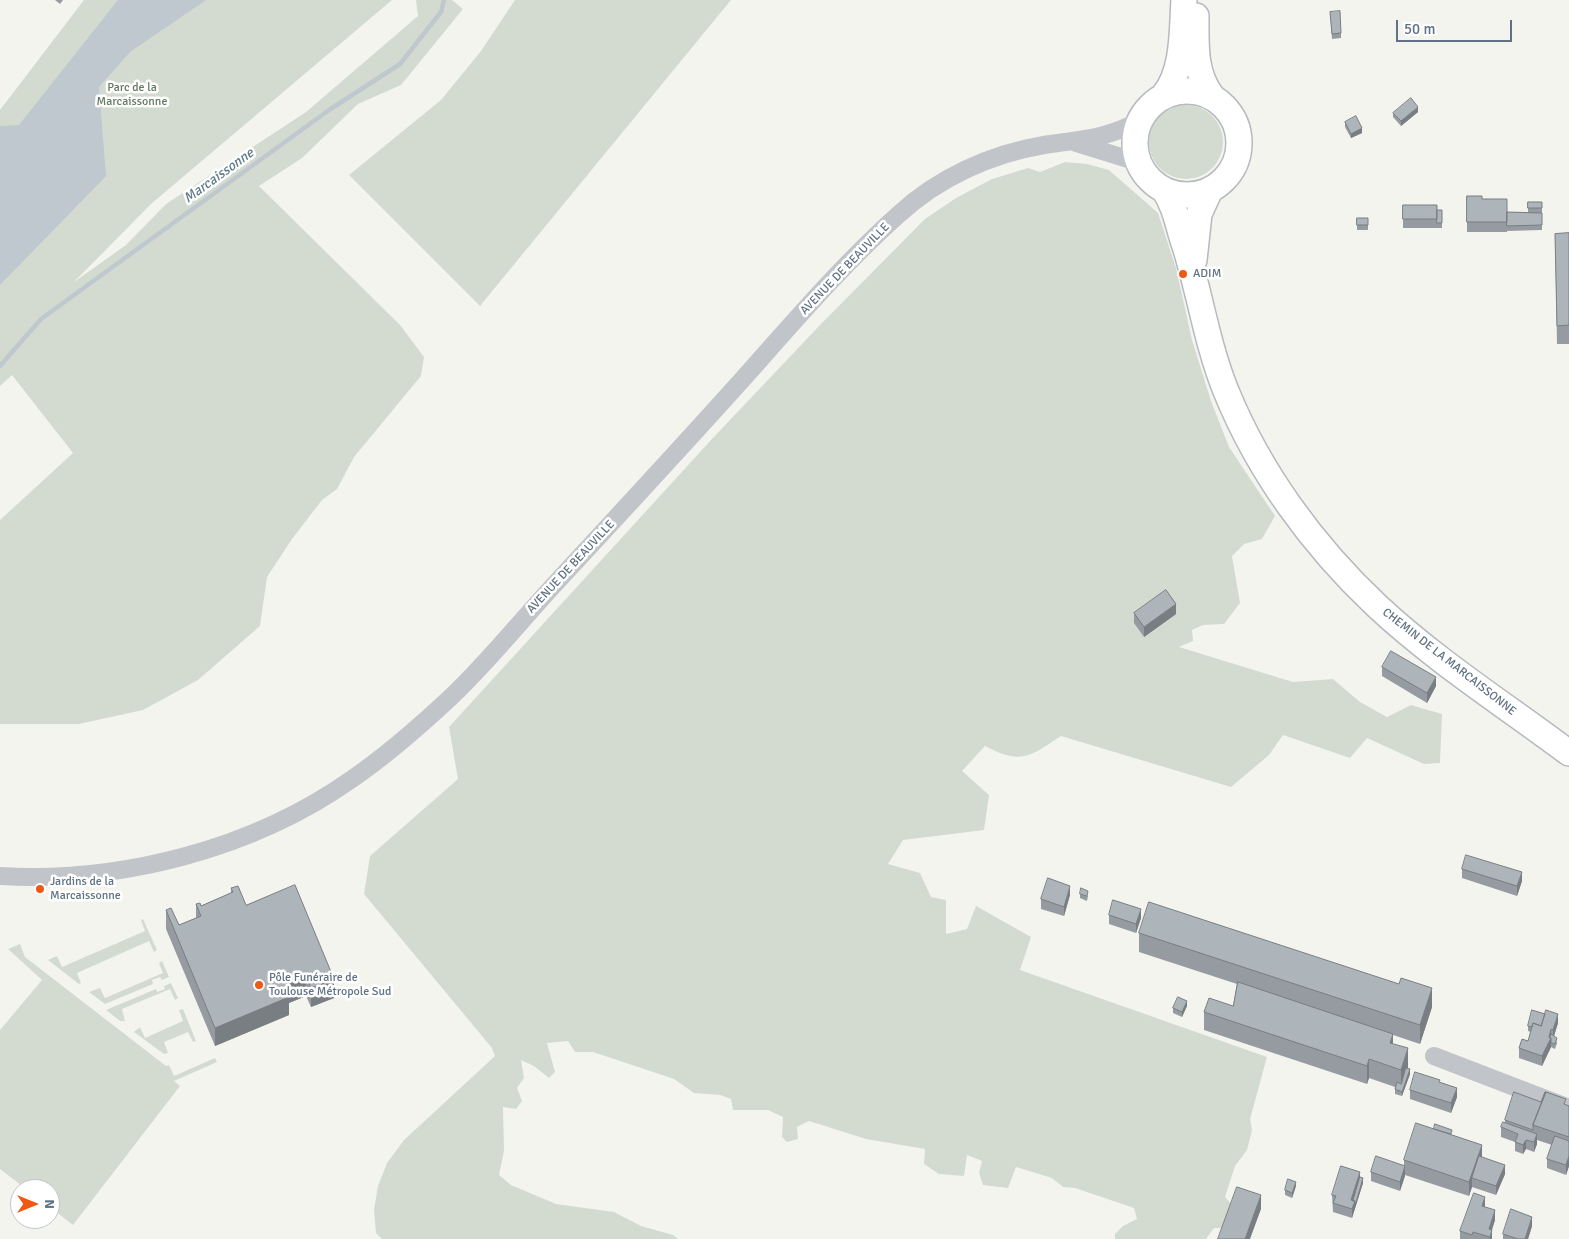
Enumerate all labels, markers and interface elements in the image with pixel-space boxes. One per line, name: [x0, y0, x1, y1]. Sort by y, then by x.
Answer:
scale bar: [1399, 10, 1515, 42]
text: 50 m: [1404, 20, 1435, 38]
park label: Parc de la Marcaissonne: [97, 81, 167, 109]
water label: Marcaissonne: [181, 145, 257, 207]
street label: AVENUE DE BEAUVILLE: [797, 220, 893, 318]
place label: ADIM: [1193, 267, 1221, 281]
marker: ADIM: [1177, 268, 1189, 280]
street label: AVENUE DE BEAUVILLE: [524, 518, 618, 616]
street label: CHEMIN DE LA MARCAISSONNE: [1379, 605, 1519, 719]
place label: Jardins de la Marcaissonne: [50, 875, 121, 903]
marker: Jardins de la Marcaissonne: [34, 883, 46, 895]
place label: Pôle Funéraire de Toulouse Métropole Sud: [269, 971, 391, 999]
marker: Pôle Funéraire de Toulouse Métropole Sud: [253, 979, 265, 991]
north arrow: [10, 1179, 60, 1229]
text: N: [41, 1199, 58, 1209]

